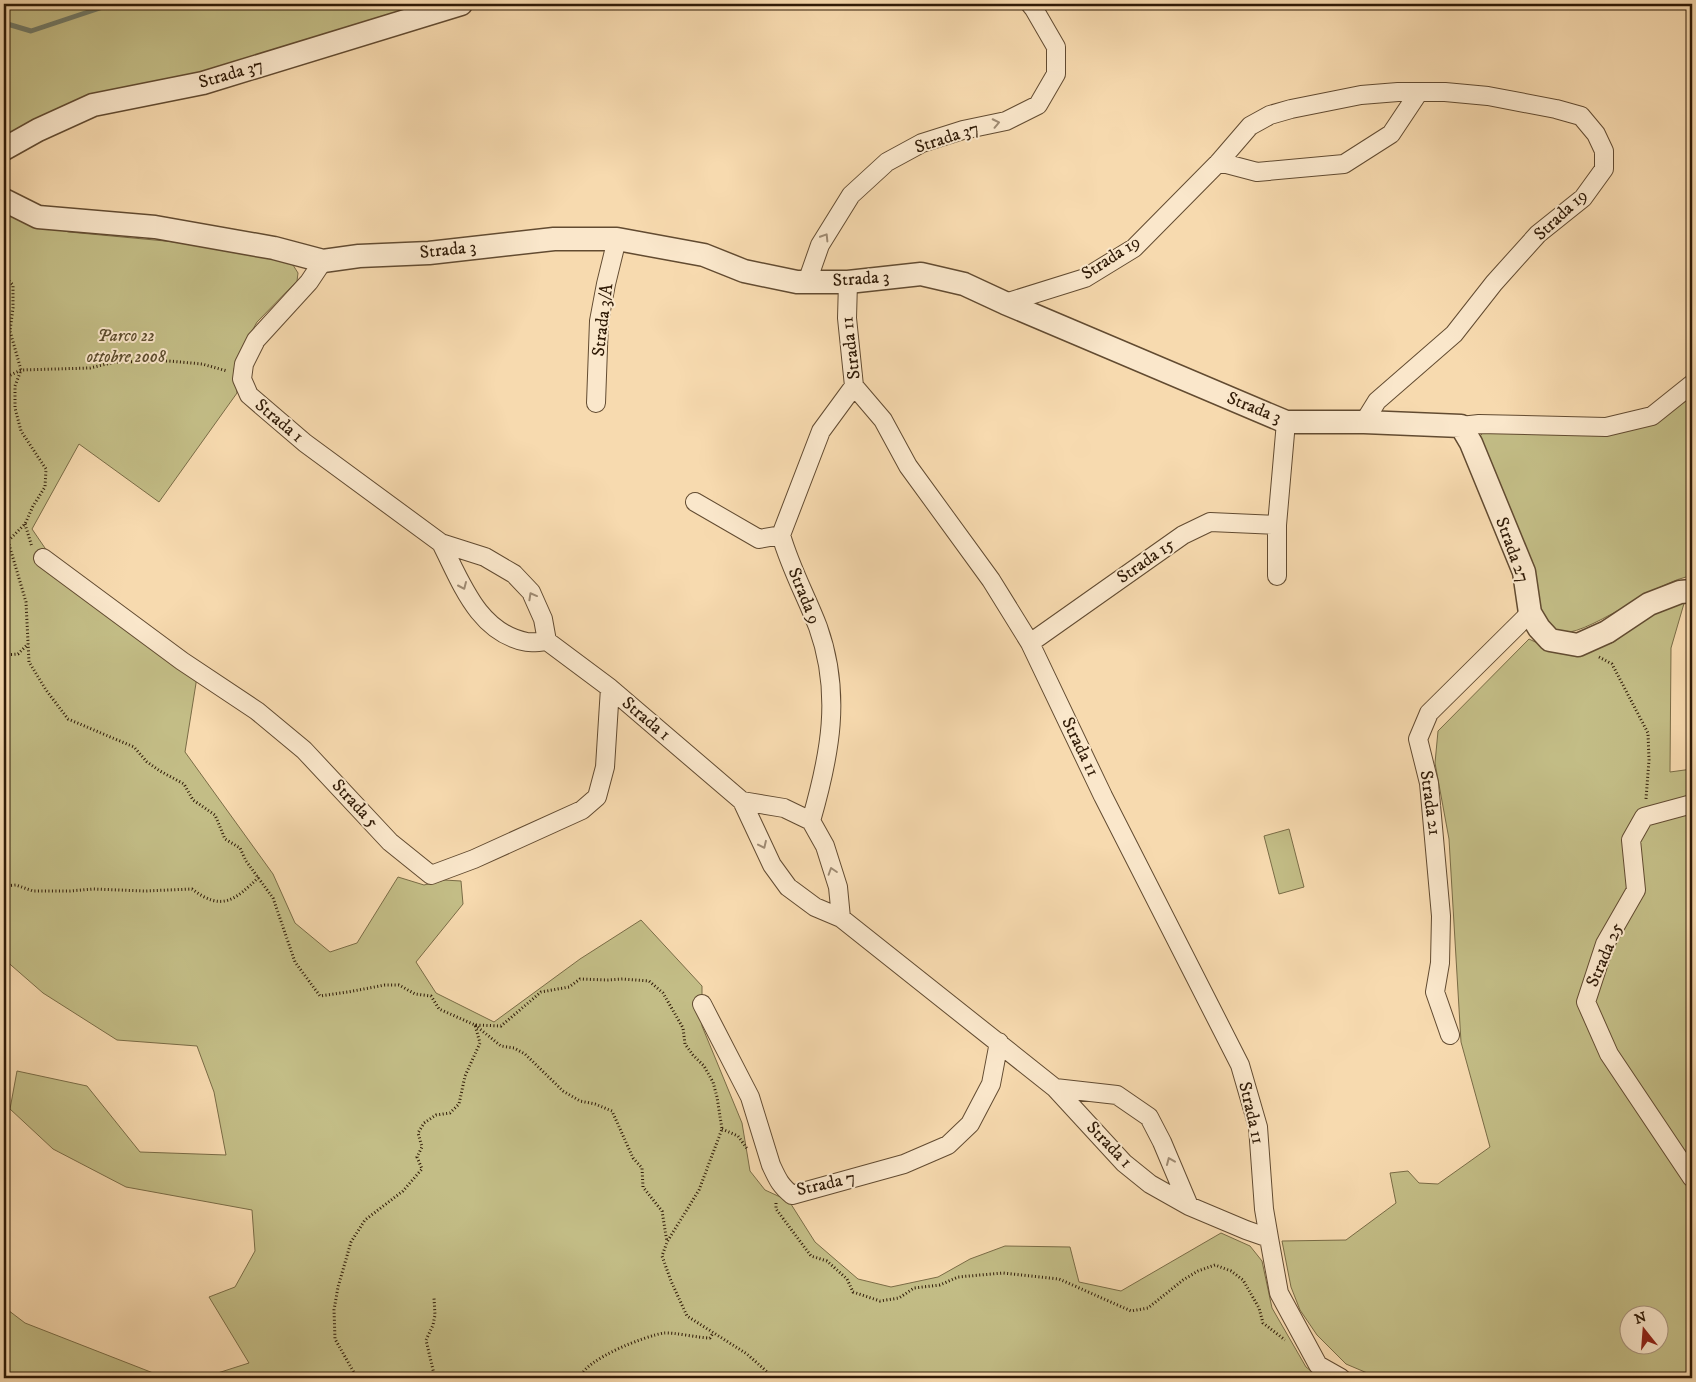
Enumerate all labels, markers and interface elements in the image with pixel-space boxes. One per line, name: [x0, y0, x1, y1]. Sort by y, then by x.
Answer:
street label: Strada 37: [196, 54, 266, 94]
street label: Strada 37: [912, 117, 982, 159]
one-way arrow: [992, 118, 1001, 129]
street label: Strada 19: [1530, 185, 1592, 245]
street label: Strada 19: [1078, 231, 1144, 285]
one-way arrow: [818, 233, 828, 242]
street label: Strada 3: [419, 236, 477, 264]
street label: Strada 3: [832, 266, 890, 292]
street label: Strada 3/A: [588, 282, 618, 358]
street label: Strada 11: [836, 315, 866, 381]
park label: Parco 22 ottobre 2008: [86, 325, 167, 368]
street label: Strada 3: [1224, 387, 1284, 429]
street label: Strada 1: [250, 394, 308, 448]
street label: Strada 27: [1490, 514, 1534, 586]
street label: Strada 15: [1113, 533, 1179, 589]
street label: Strada 9: [783, 565, 825, 627]
one-way arrow: [456, 581, 467, 590]
one-way arrow: [528, 592, 538, 601]
street label: Strada 1: [617, 692, 675, 746]
street label: Strada 11: [1056, 714, 1104, 780]
street label: Strada 21: [1415, 769, 1445, 837]
street label: Strada 5: [327, 775, 383, 833]
one-way arrow: [756, 840, 767, 849]
one-way arrow: [828, 867, 838, 875]
street label: Strada 25: [1582, 919, 1628, 990]
street label: Strada 11: [1233, 1080, 1269, 1146]
street label: Strada 1: [1081, 1117, 1137, 1173]
one-way arrow: [1166, 1157, 1177, 1166]
street label: Strada 7: [795, 1167, 857, 1201]
north arrow: [1618, 1304, 1668, 1354]
text: N: [1632, 1308, 1649, 1329]

